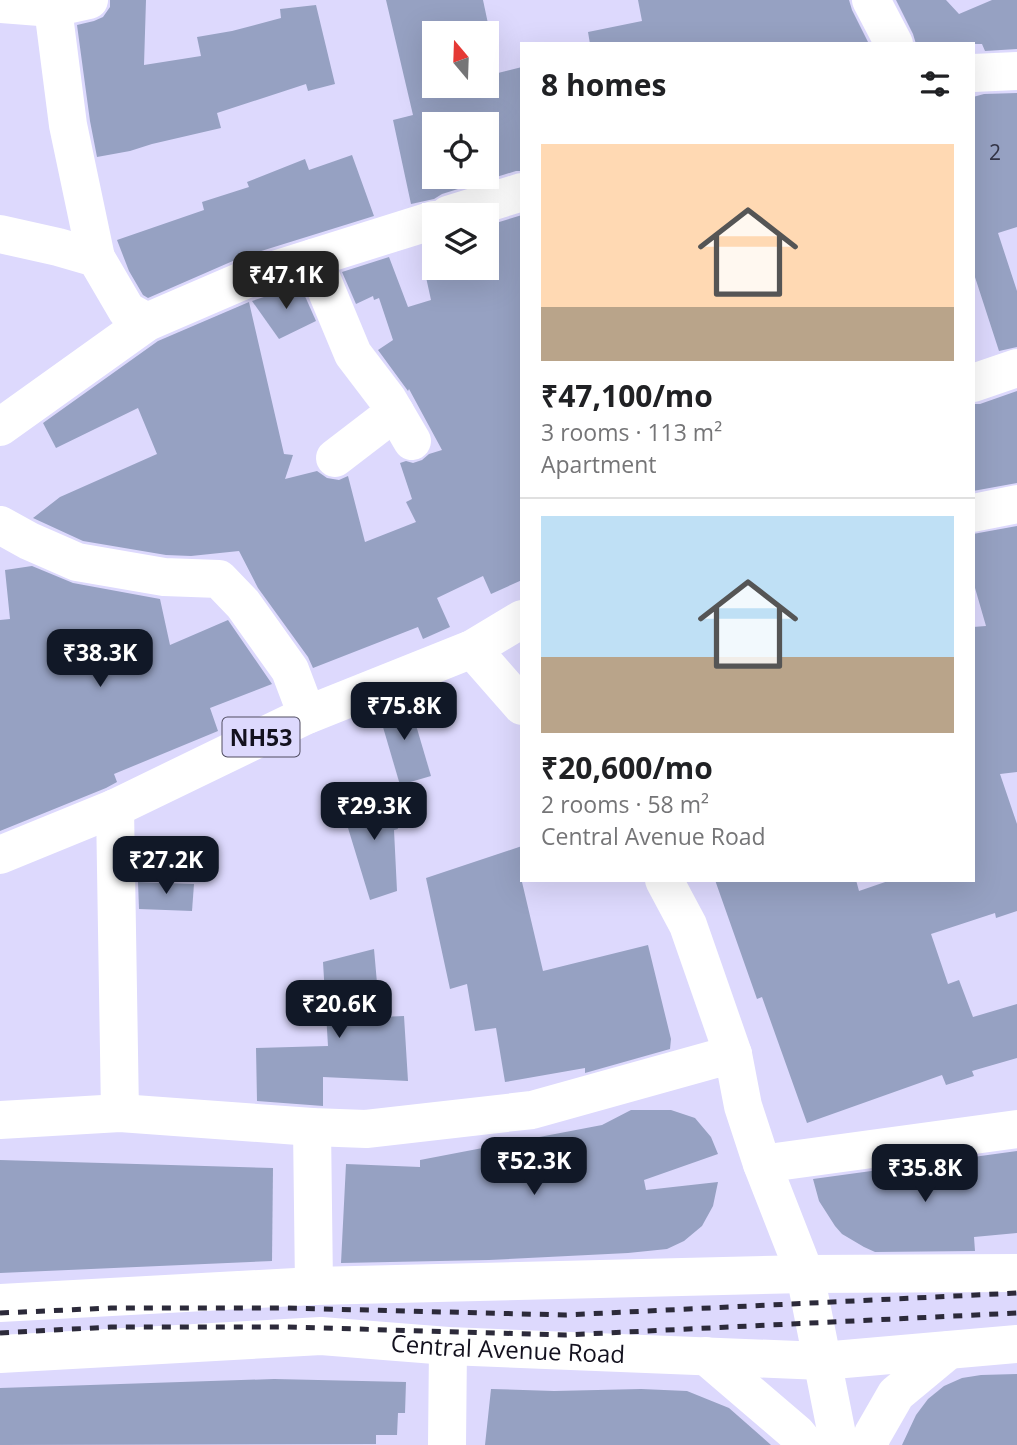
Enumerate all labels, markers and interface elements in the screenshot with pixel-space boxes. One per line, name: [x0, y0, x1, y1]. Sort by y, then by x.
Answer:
north arrow: [422, 21, 499, 98]
map controls: [422, 21, 499, 280]
text: 8 homes: [541, 64, 666, 105]
icon: filters: [916, 65, 954, 103]
button: locate: [422, 112, 499, 189]
house number: 2: [989, 138, 1001, 166]
icon: home: [685, 189, 811, 315]
button: layers: [422, 203, 499, 280]
pin: ₹47.1K: [229, 252, 343, 311]
text: ₹47.1K: [249, 258, 323, 290]
text: ₹47,100/mo: [541, 375, 713, 416]
text: 3 rooms · 113 m²: [541, 416, 722, 448]
text: Apartment: [541, 448, 657, 480]
icon: home: [685, 561, 811, 687]
pin: ₹38.3K: [43, 630, 157, 689]
text: ₹38.3K: [63, 636, 137, 668]
pin: ₹75.8K: [347, 682, 461, 742]
text: ₹75.8K: [367, 689, 441, 721]
road number: NH53: [222, 718, 300, 757]
text: ₹20,600/mo: [541, 747, 713, 788]
pin: ₹29.3K: [317, 782, 431, 842]
text: 2 rooms · 58 m²: [541, 788, 709, 820]
text: ₹29.3K: [337, 789, 411, 821]
text: Central Avenue Road: [541, 820, 766, 852]
pin: ₹27.2K: [109, 836, 223, 896]
text: ₹27.2K: [129, 843, 203, 875]
pin: ₹20.6K: [282, 981, 396, 1040]
text: ₹20.6K: [302, 987, 376, 1019]
pin: ₹52.3K: [477, 1138, 591, 1197]
text: ₹52.3K: [497, 1144, 571, 1176]
pin: ₹35.8K: [868, 1144, 982, 1204]
text: ₹35.8K: [888, 1151, 962, 1183]
street label: Central Avenue Road: [390, 1325, 626, 1370]

